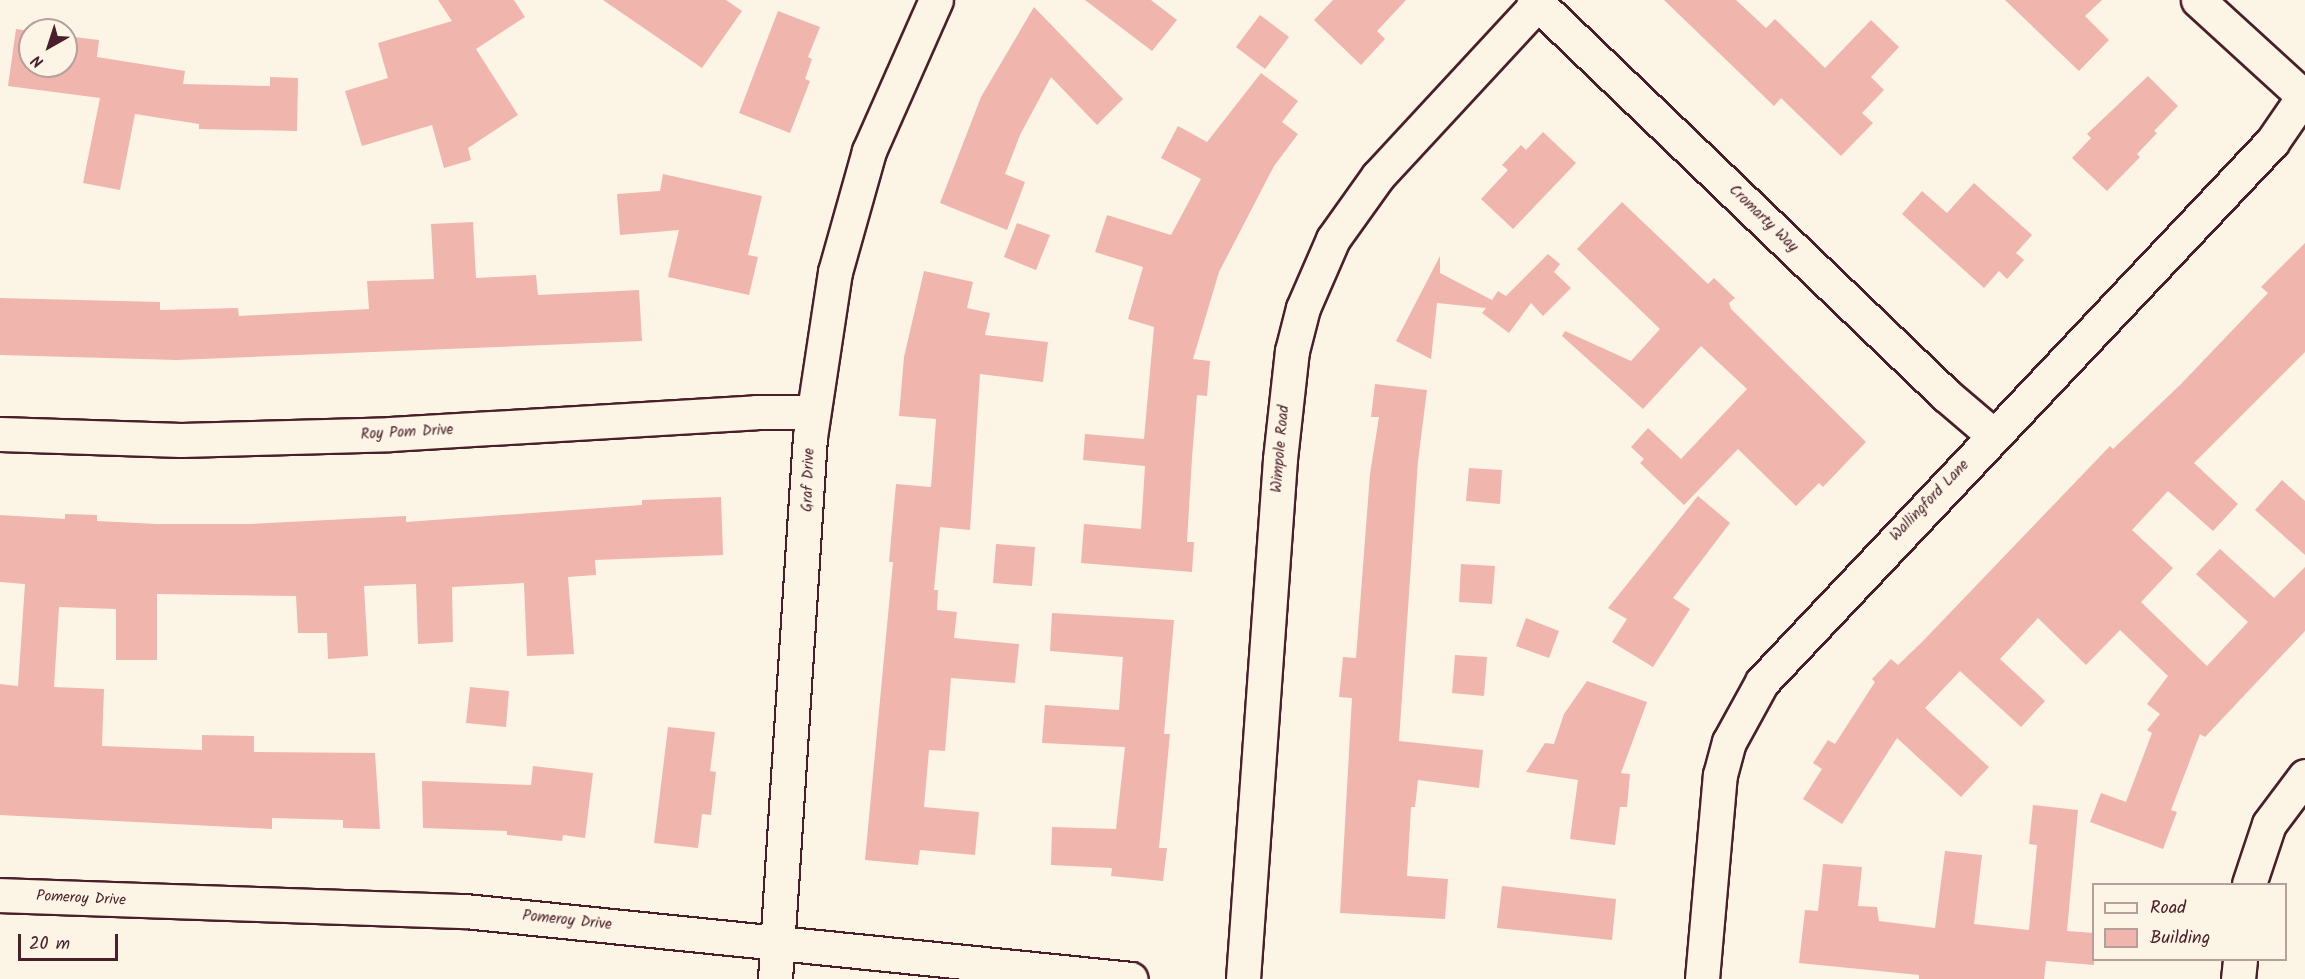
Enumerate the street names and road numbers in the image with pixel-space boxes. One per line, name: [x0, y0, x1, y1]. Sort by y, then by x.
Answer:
street label: Cromarty Way: [1725, 181, 1801, 257]
street label: Wimpole Road: [1268, 405, 1294, 493]
street label: Roy Pom Drive: [360, 422, 454, 444]
street label: Graf Drive: [799, 448, 819, 512]
street label: Wallingford Lane: [1887, 457, 1973, 545]
street label: Pomeroy Drive: [36, 888, 126, 910]
street label: Pomeroy Drive: [521, 907, 613, 935]

